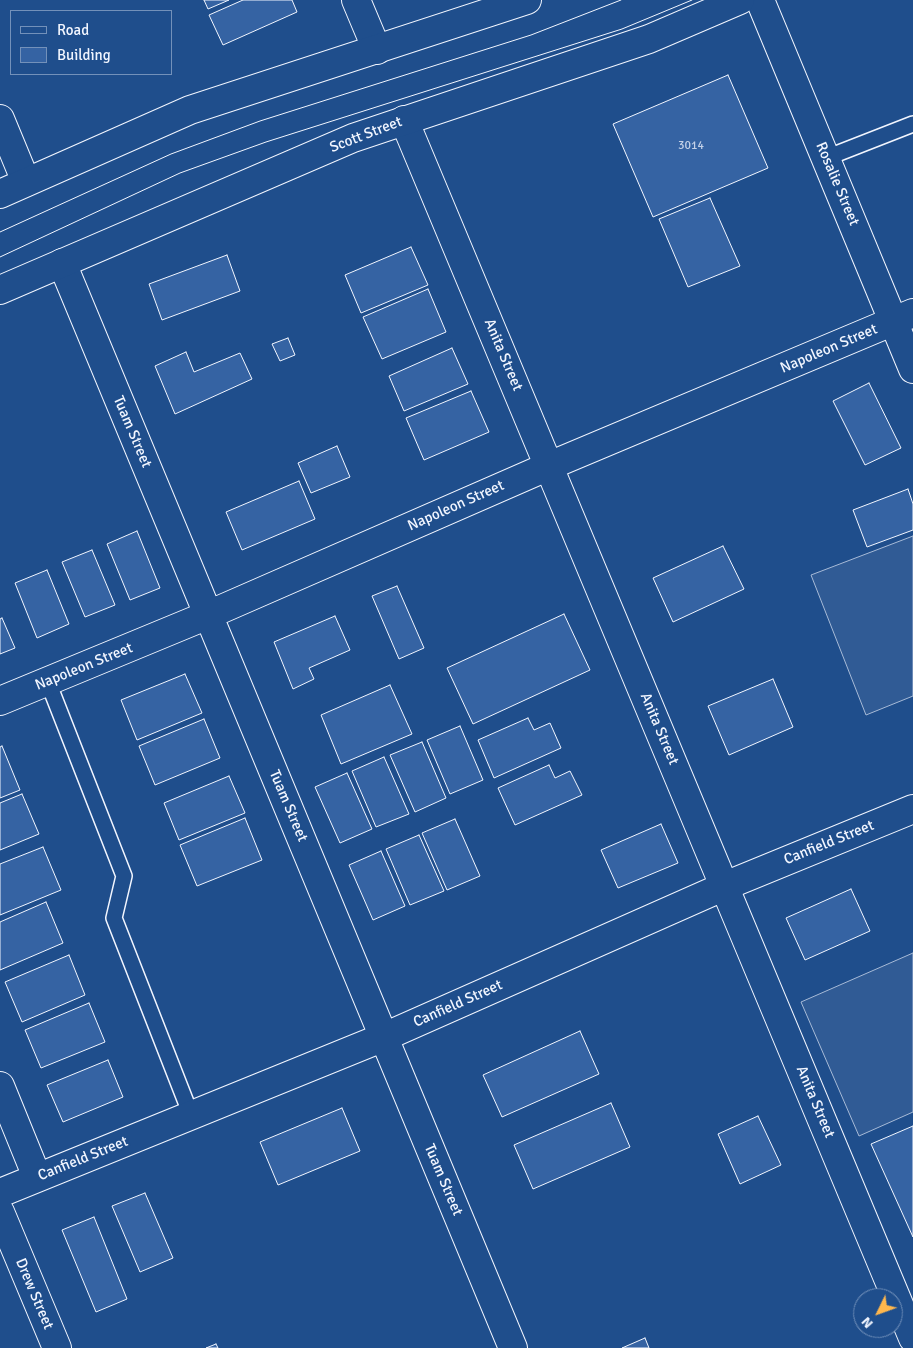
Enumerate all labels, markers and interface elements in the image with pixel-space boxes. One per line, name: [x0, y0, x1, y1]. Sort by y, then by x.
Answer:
legend: [10, 10, 172, 75]
text: Road: [57, 21, 89, 39]
text: Building: [57, 46, 111, 64]
street label: Scott Street: [327, 113, 405, 157]
house number: 3014: [678, 139, 704, 153]
street label: Rosalie Street: [811, 139, 863, 229]
street label: Anita Street: [480, 316, 526, 394]
street label: Napoleon Street: [778, 320, 880, 378]
street label: Tuam Street: [109, 393, 155, 471]
street label: Napoleon Street: [405, 477, 507, 535]
street label: Napoleon Street: [33, 639, 135, 695]
street label: Anita Street: [636, 690, 682, 768]
street label: Tuam Street: [265, 767, 311, 845]
street label: Canfield Street: [781, 817, 877, 869]
street label: Canfield Street: [411, 976, 505, 1032]
street label: Anita Street: [792, 1063, 838, 1141]
street label: Canfield Street: [35, 1133, 131, 1185]
street label: Tuam Street: [420, 1141, 466, 1219]
street label: Drew Street: [11, 1256, 57, 1332]
north arrow: [853, 1288, 903, 1338]
text: N: [858, 1313, 877, 1332]

